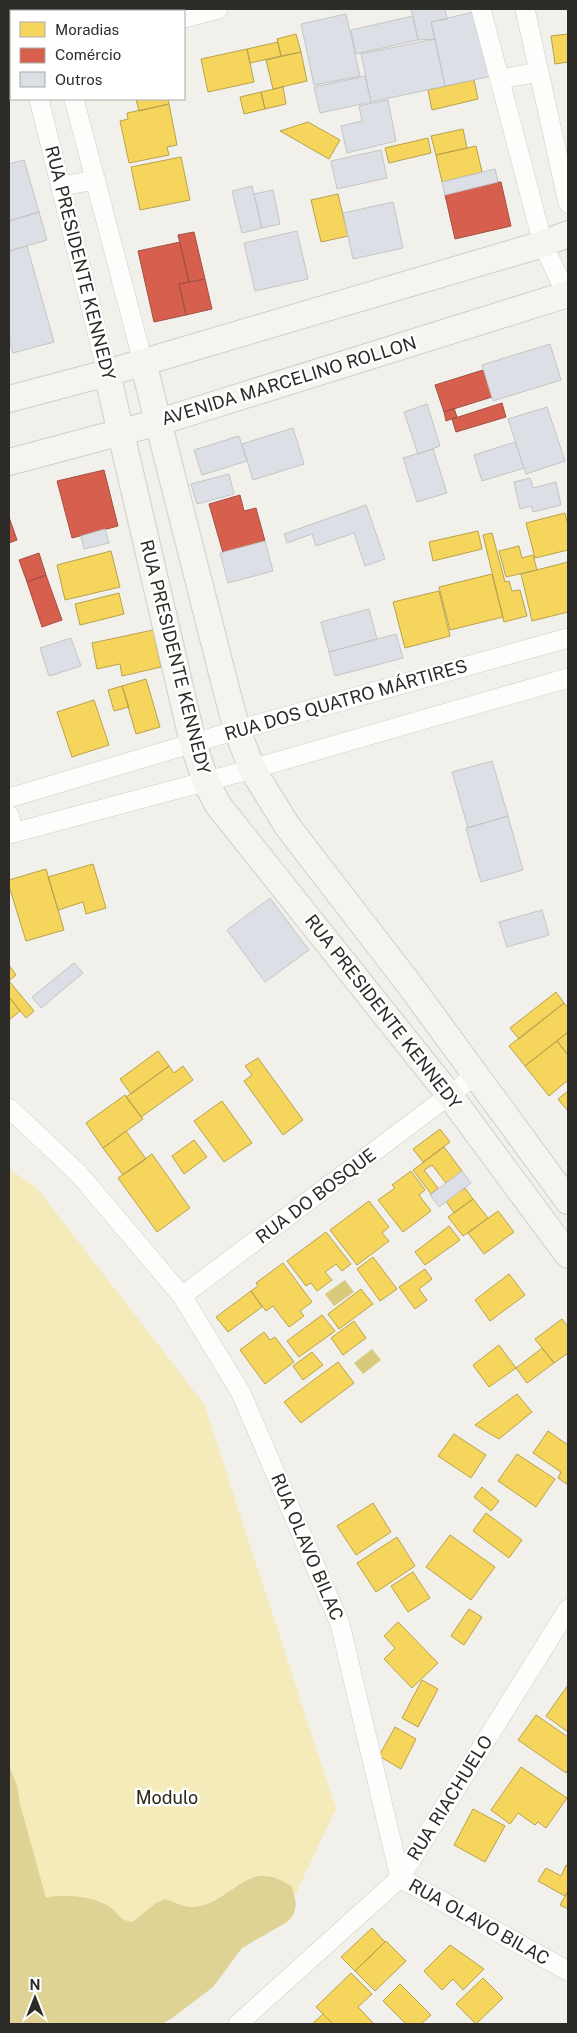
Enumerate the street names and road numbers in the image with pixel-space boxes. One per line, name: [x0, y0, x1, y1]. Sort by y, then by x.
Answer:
street label: RUA PRESIDENTE KENNEDY: [41, 143, 120, 382]
street label: AVENIDA MARCELINO ROLLON: [159, 332, 419, 429]
street label: RUA PRESIDENTE KENNEDY: [136, 537, 215, 776]
street label: RUA DOS QUATRO MÁRTIRES: [222, 654, 470, 744]
street label: RUA PRESIDENTE KENNEDY: [301, 910, 466, 1113]
street label: RUA DO BOSQUE: [251, 1144, 380, 1248]
street label: RUA OLAVO BILAC: [267, 1470, 348, 1623]
street label: RUA RIACHUELO: [403, 1731, 497, 1864]
street label: RUA OLAVO BILAC: [405, 1874, 553, 1969]

